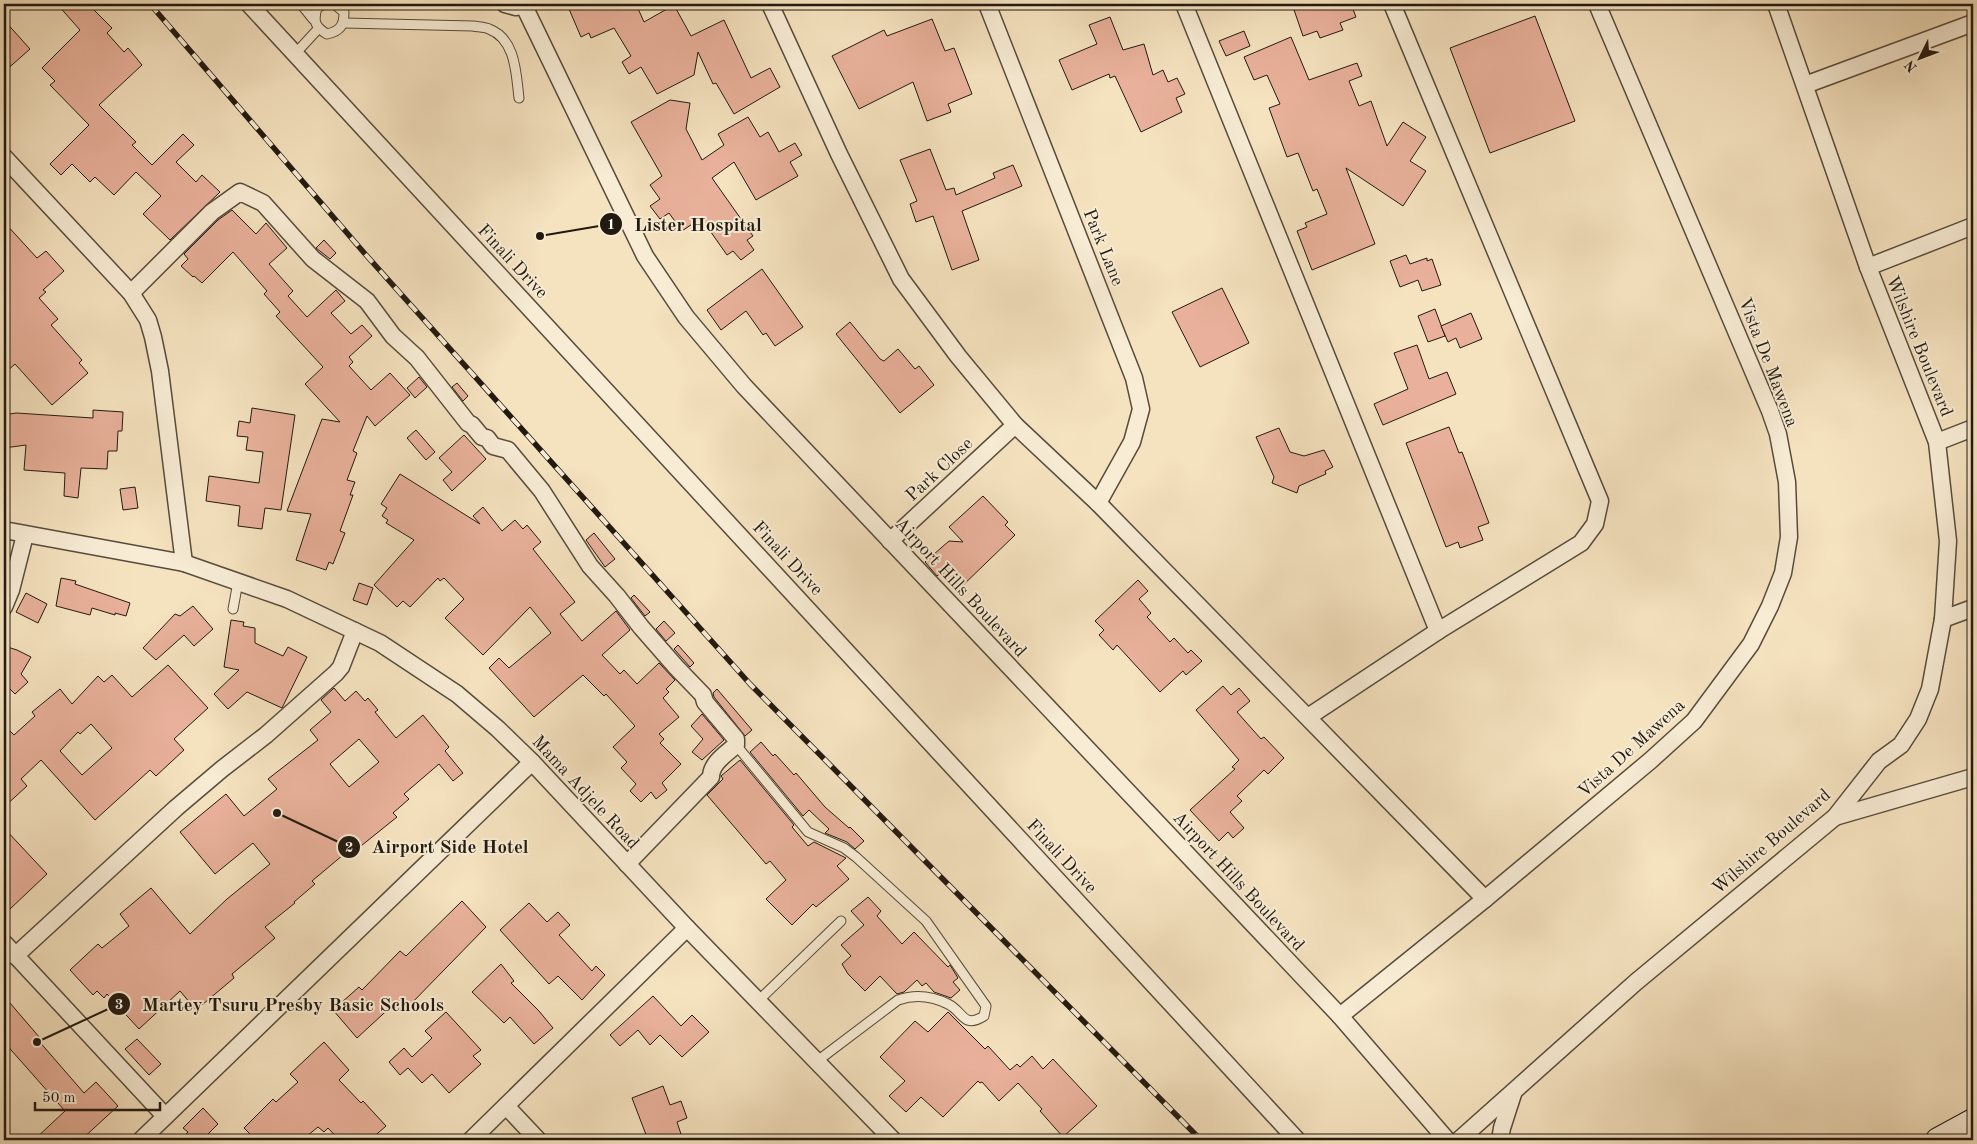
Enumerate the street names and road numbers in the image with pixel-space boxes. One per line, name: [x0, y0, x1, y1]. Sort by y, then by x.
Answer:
street label: Park Lane: [1080, 206, 1127, 288]
street label: Finali Drive: [474, 221, 551, 302]
street label: Wilshire Boulevard: [1883, 273, 1956, 419]
street label: Vista De Mawena: [1735, 295, 1801, 430]
street label: Park Close: [903, 434, 977, 505]
street label: Airport Hills Boulevard: [891, 515, 1029, 661]
street label: Finali Drive: [749, 518, 826, 599]
street label: Vista De Mawena: [1575, 696, 1689, 801]
street label: Mama Adjele Road: [528, 733, 642, 853]
street label: Wilshire Boulevard: [1709, 786, 1834, 898]
street label: Airport Hills Boulevard: [1169, 809, 1307, 955]
street label: Finali Drive: [1023, 816, 1100, 897]

